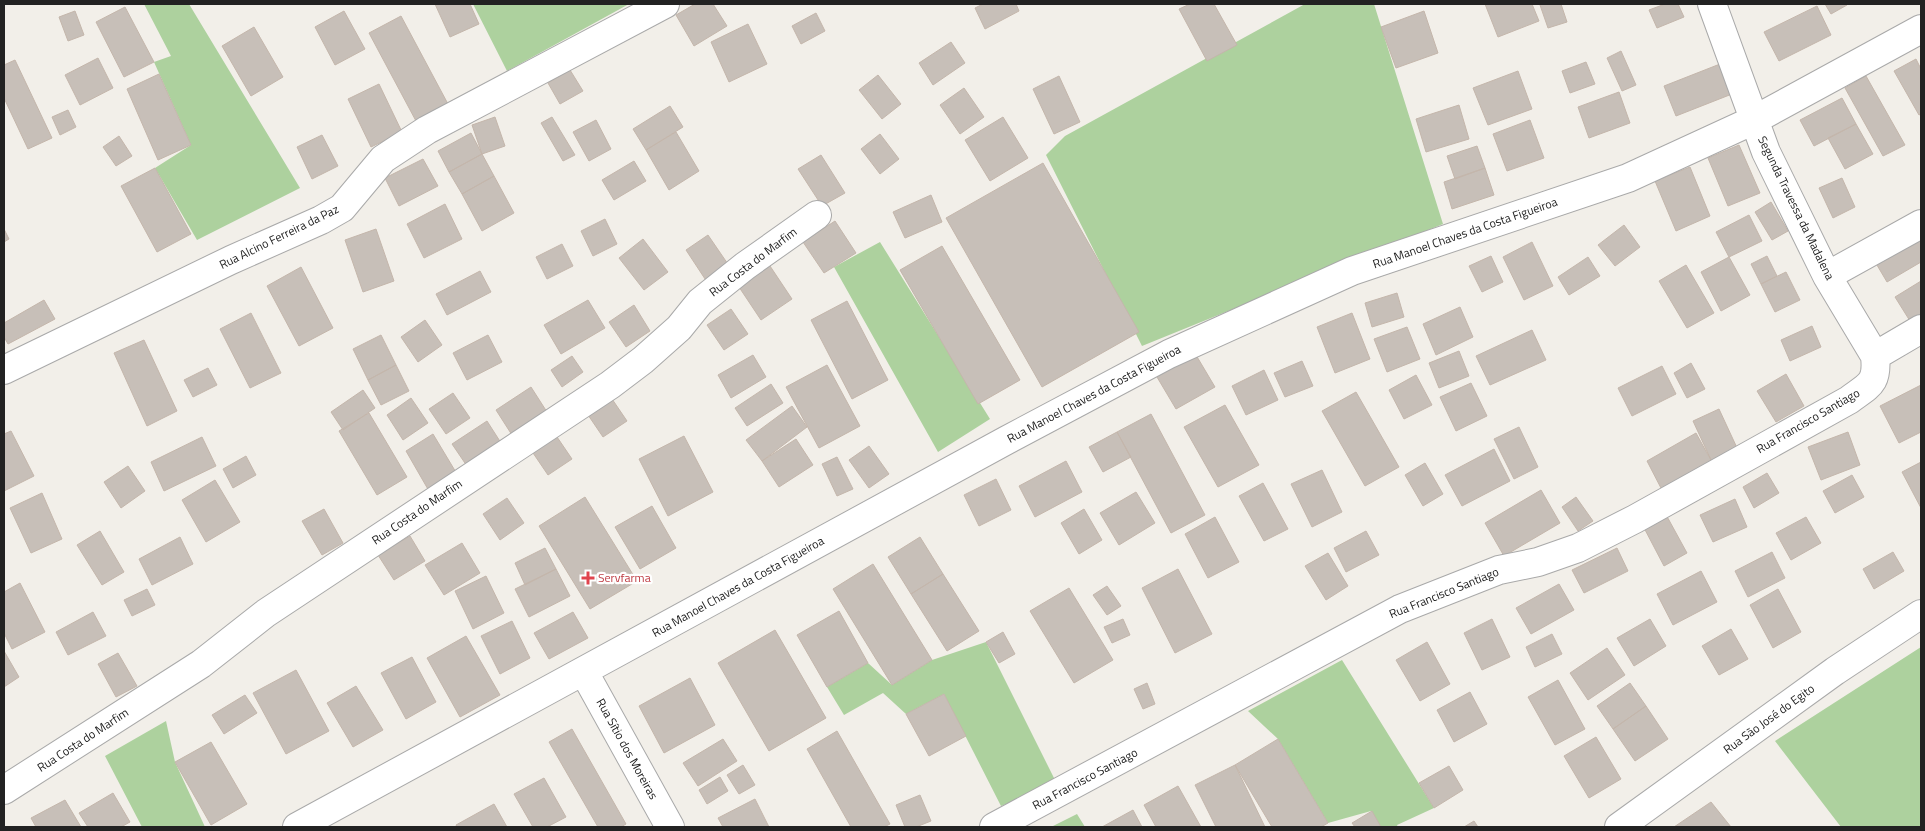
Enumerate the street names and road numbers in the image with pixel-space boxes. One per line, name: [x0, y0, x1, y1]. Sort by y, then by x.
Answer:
street label: Segunda Travessa da Madalena: [1753, 133, 1840, 283]
street label: Rua Manoel Chaves da Costa Figueiroa: [1370, 192, 1560, 273]
street label: Rua Alcino Ferreira da Paz: [216, 199, 342, 274]
street label: Rua Costa do Marfim: [705, 222, 801, 301]
street label: Rua Manoel Chaves da Costa Figueiroa: [1004, 340, 1184, 448]
street label: Rua Francisco Santiago: [1752, 383, 1863, 458]
street label: Rua Costa do Marfim: [368, 474, 466, 549]
street label: Rua Manoel Chaves da Costa Figueiroa: [648, 531, 827, 642]
street label: Rua Francisco Santiago: [1386, 562, 1502, 623]
street label: Rua São José do Egito: [1719, 679, 1818, 758]
street label: Rua Sítio dos Moreiras: [592, 695, 663, 803]
street label: Rua Costa do Marfim: [33, 703, 132, 776]
street label: Rua Francisco Santiago: [1029, 743, 1141, 814]

